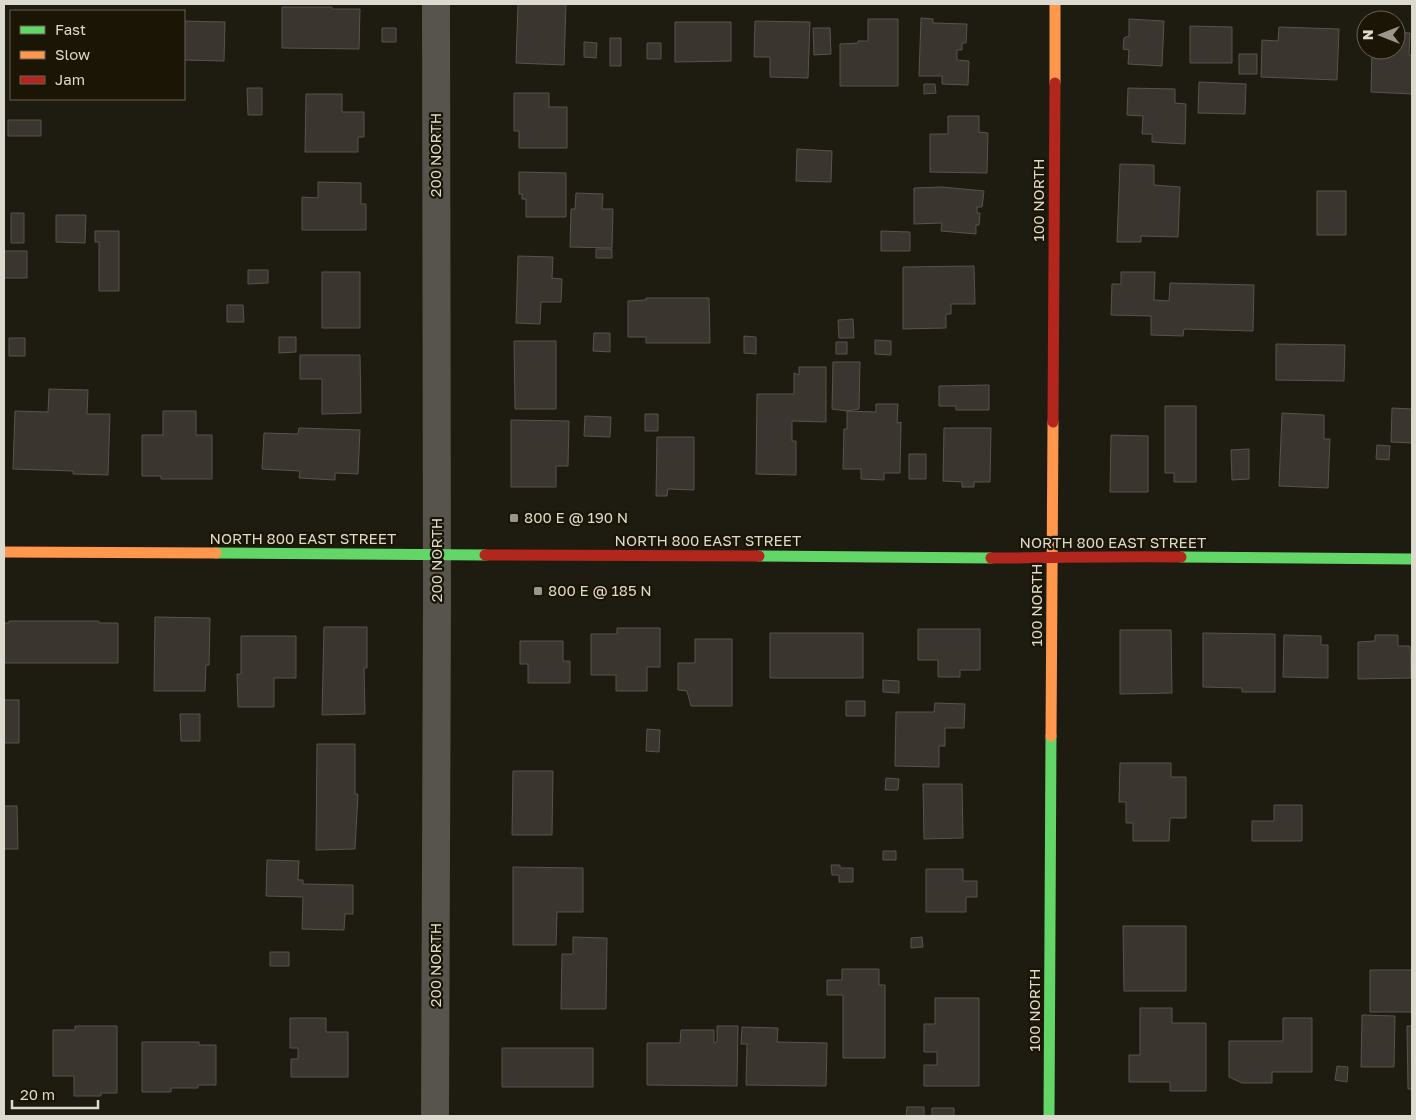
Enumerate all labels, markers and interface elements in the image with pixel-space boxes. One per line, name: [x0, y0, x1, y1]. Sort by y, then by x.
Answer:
legend: [10, 10, 185, 100]
north arrow: [1356, 10, 1406, 60]
text: Fast: [55, 20, 86, 38]
text: N: [1359, 30, 1376, 40]
text: Slow: [55, 45, 90, 63]
text: Jam: [55, 70, 85, 88]
street label: 200 NORTH: [426, 113, 444, 197]
street label: 100 NORTH: [1029, 159, 1047, 241]
place label: 800 E @ 190 N: [524, 508, 628, 526]
marker: 800 E @ 190 N: [508, 512, 520, 524]
street label: 200 NORTH: [427, 518, 445, 602]
street label: NORTH 800 EAST STREET: [210, 529, 396, 547]
street label: NORTH 800 EAST STREET: [615, 531, 801, 549]
street label: NORTH 800 EAST STREET: [1020, 533, 1206, 551]
street label: 100 NORTH: [1027, 564, 1045, 646]
place label: 800 E @ 185 N: [548, 581, 652, 599]
marker: 800 E @ 185 N: [532, 585, 544, 597]
street label: 200 NORTH: [426, 923, 444, 1007]
street label: 100 NORTH: [1025, 969, 1043, 1051]
scale bar: [12, 1078, 99, 1110]
text: 20 m: [20, 1085, 55, 1103]

